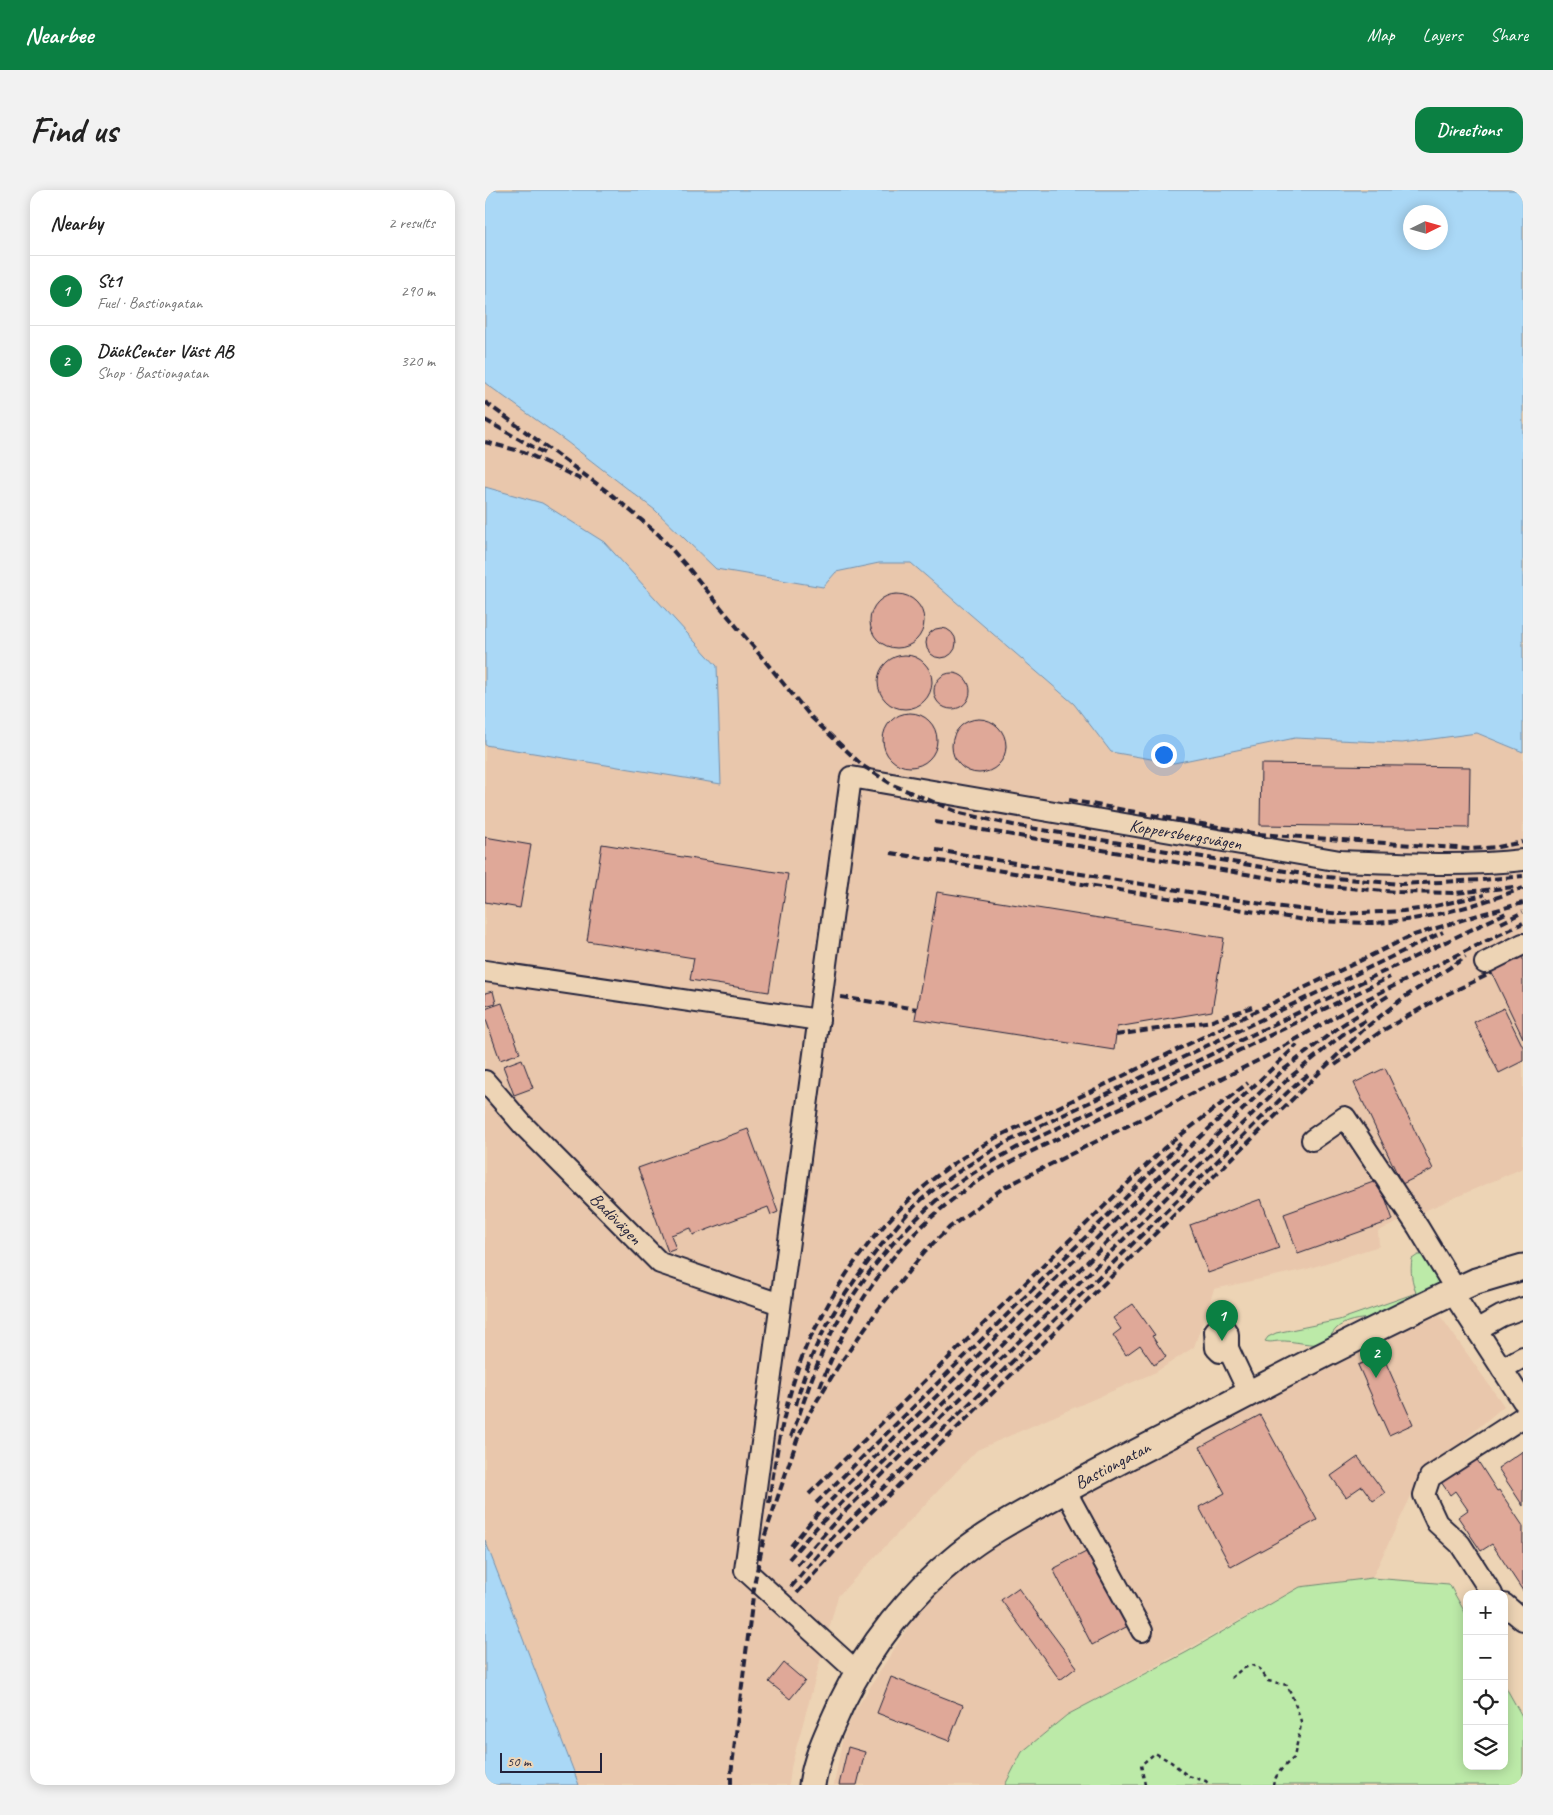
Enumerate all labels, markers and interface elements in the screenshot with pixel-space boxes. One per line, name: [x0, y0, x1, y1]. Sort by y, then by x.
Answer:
text: Nearbee: [25, 20, 93, 50]
text: Map: [1367, 24, 1395, 46]
text: Layers: [1423, 24, 1462, 46]
text: Share: [1490, 24, 1528, 46]
button: Directions: [1415, 107, 1523, 153]
text: Find us: [30, 108, 117, 153]
north arrow: [1403, 205, 1448, 250]
text: Nearby: [50, 210, 103, 236]
text: 2 results: [388, 213, 435, 233]
text: St1: [97, 269, 122, 293]
text: 1: [62, 281, 70, 301]
text: 290 m: [401, 281, 435, 301]
text: Fuel · Bastiongatan: [97, 293, 202, 313]
text: DäckCenter Väst AB: [97, 339, 233, 363]
text: 2: [62, 351, 70, 371]
text: 320 m: [401, 351, 435, 371]
text: Shop · Bastiongatan: [97, 363, 208, 383]
your location: [1151, 742, 1177, 768]
street label: Koppersbergsvägen: [1128, 814, 1244, 855]
street label: Badövägen: [585, 1188, 647, 1250]
pin: 1: [1206, 1300, 1238, 1341]
pin: 2: [1360, 1337, 1392, 1378]
street label: Bastiongatan: [1071, 1436, 1155, 1494]
map controls: [1463, 1590, 1508, 1770]
button: +: [1463, 1590, 1508, 1635]
button: −: [1463, 1635, 1508, 1680]
button: locate: [1463, 1680, 1508, 1725]
button: layers: [1463, 1725, 1508, 1770]
scale bar: [500, 1750, 603, 1773]
text: 50 m: [507, 1753, 531, 1770]

